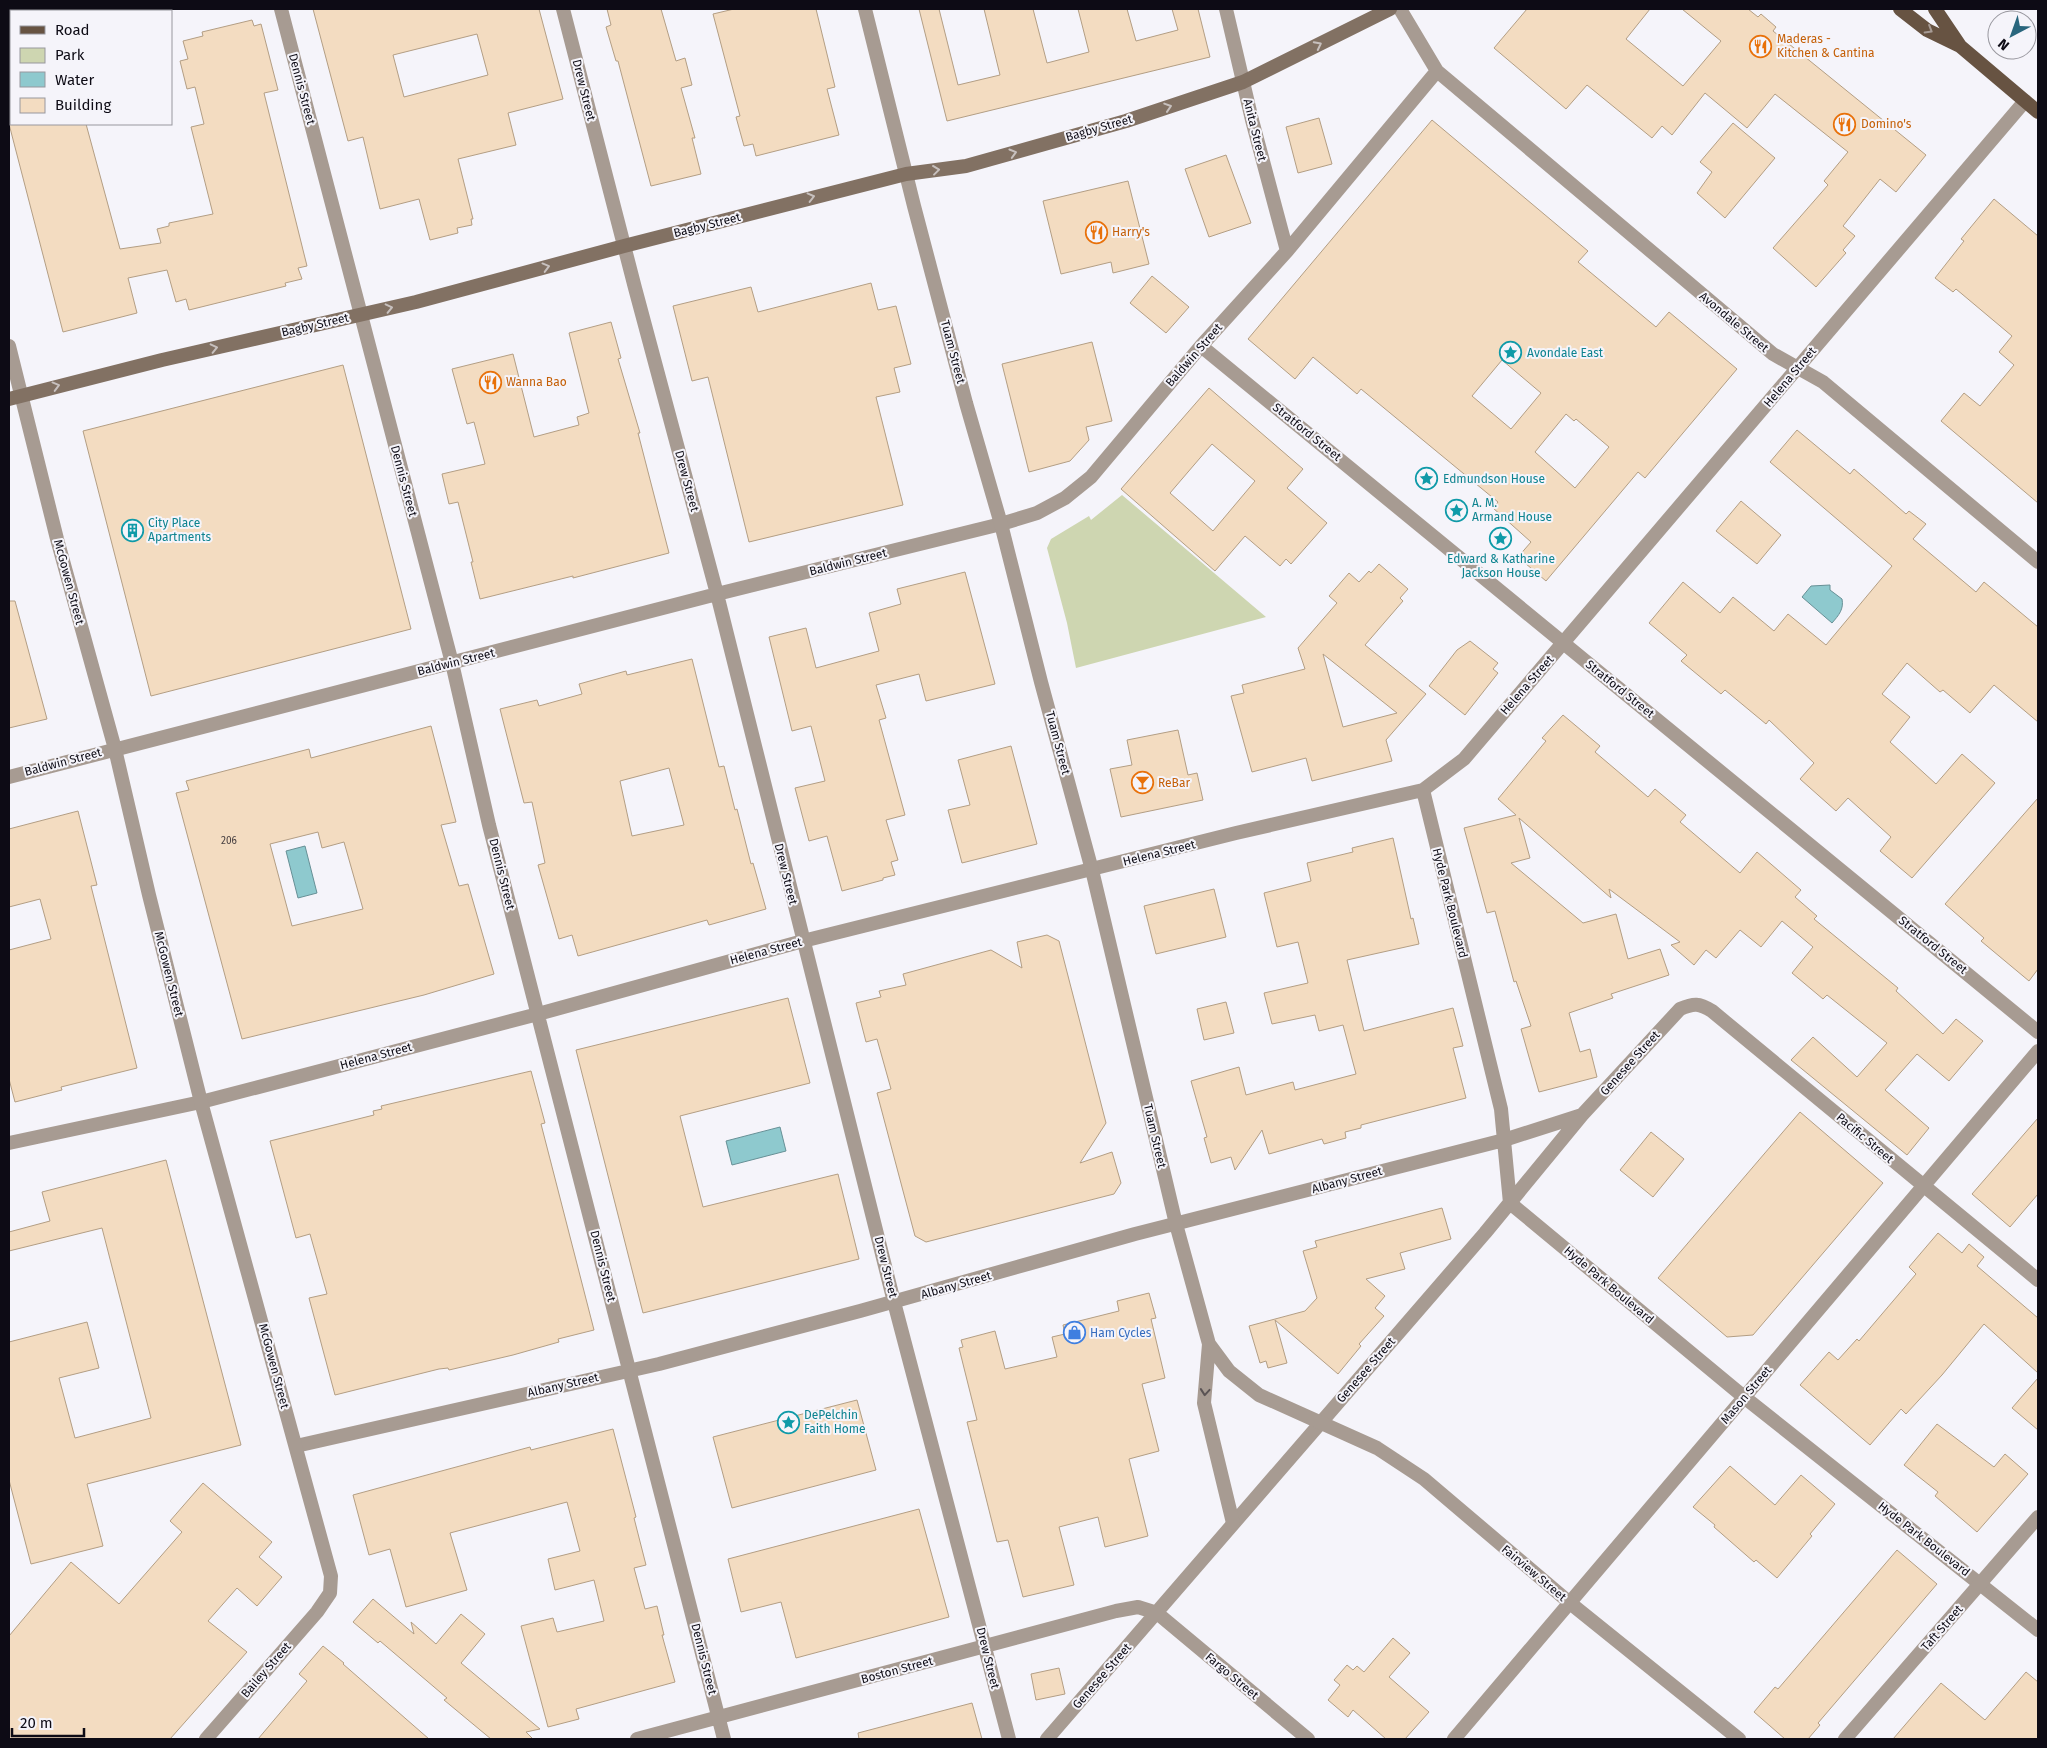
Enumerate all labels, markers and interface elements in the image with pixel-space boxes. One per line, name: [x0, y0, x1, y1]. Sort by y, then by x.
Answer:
legend: [10, 10, 172, 125]
north arrow: [1987, 10, 2037, 60]
text: Road: [55, 21, 90, 39]
one-way arrow: [1923, 23, 1932, 33]
place label: Maderas - Kitchen & Cantina: [1777, 32, 1875, 60]
restaurant icon: Maderas - Kitchen & Cantina: [1749, 34, 1773, 58]
text: N: [1995, 35, 2013, 54]
one-way arrow: [1313, 41, 1322, 51]
text: Park: [55, 46, 85, 64]
street label: Dennis Street: [286, 52, 318, 127]
street label: Drew Street: [570, 58, 599, 123]
text: Water: [55, 71, 94, 89]
text: Building: [55, 96, 111, 114]
street label: Anita Street: [1240, 97, 1270, 163]
one-way arrow: [1164, 102, 1172, 112]
street label: Bagby Street: [1064, 112, 1135, 144]
restaurant icon: Domino's: [1833, 112, 1857, 136]
place label: Domino's: [1861, 117, 1912, 131]
one-way arrow: [1008, 148, 1017, 159]
one-way arrow: [932, 165, 940, 176]
one-way arrow: [806, 193, 814, 203]
street label: Bagby Street: [672, 210, 743, 240]
restaurant icon: Harry's: [1084, 220, 1108, 244]
place label: Harry's: [1112, 225, 1150, 239]
one-way arrow: [542, 262, 550, 272]
street label: Avondale Street: [1697, 289, 1772, 355]
one-way arrow: [385, 303, 394, 314]
street label: Bagby Street: [280, 310, 351, 340]
street label: Tuam Street: [938, 319, 968, 386]
street label: Baldwin Street: [1163, 320, 1226, 389]
place icon: Avondale East: [1499, 341, 1523, 365]
one-way arrow: [209, 343, 218, 354]
street label: Helena Street: [1761, 344, 1820, 410]
place label: Avondale East: [1527, 346, 1604, 360]
restaurant icon: Wanna Bao: [478, 370, 502, 394]
place label: Wanna Bao: [506, 375, 567, 389]
one-way arrow: [51, 381, 60, 392]
street label: Stratford Street: [1270, 400, 1345, 464]
street label: Dennis Street: [388, 444, 420, 519]
street label: Drew Street: [672, 449, 702, 514]
place icon: Edmundson House: [1415, 467, 1439, 491]
place label: Edmundson House: [1443, 472, 1545, 486]
place label: A. M. Armand House: [1472, 496, 1552, 524]
place icon: A. M. Armand House: [1444, 498, 1468, 522]
place label: City Place Apartments: [148, 516, 212, 544]
building icon: City Place Apartments: [120, 518, 144, 542]
place icon: Edward & Katharine Jackson House: [1489, 526, 1513, 550]
street label: McGowen Street: [51, 538, 87, 627]
street label: Baldwin Street: [808, 545, 889, 578]
place label: Edward & Katharine Jackson House: [1447, 552, 1555, 580]
street label: Baldwin Street: [416, 645, 497, 678]
street label: Helena Street: [1497, 652, 1557, 718]
street label: Stratford Street: [1583, 657, 1658, 721]
street label: Tuam Street: [1043, 710, 1073, 777]
street label: Baldwin Street: [23, 745, 104, 779]
bar icon: ReBar: [1130, 771, 1154, 795]
place label: ReBar: [1158, 776, 1190, 790]
house number: 206: [221, 835, 237, 847]
street label: Dennis Street: [486, 837, 518, 912]
street label: Helena Street: [1121, 837, 1197, 869]
street label: Drew Street: [772, 842, 801, 907]
street label: Hyde Park Boulevard: [1430, 847, 1470, 959]
street label: Stratford Street: [1896, 913, 1971, 977]
street label: McGowen Street: [152, 930, 187, 1019]
street label: Helena Street: [728, 934, 804, 967]
street label: Genesee Street: [1597, 1027, 1663, 1098]
street label: Helena Street: [338, 1039, 414, 1072]
street label: Tuam Street: [1141, 1103, 1169, 1170]
street label: Pacific Street: [1834, 1110, 1897, 1166]
street label: Albany Street: [1310, 1164, 1384, 1196]
street label: Dennis Street: [587, 1229, 619, 1304]
street label: Drew Street: [872, 1235, 901, 1300]
street label: Hyde Park Boulevard: [1561, 1243, 1657, 1327]
street label: Albany Street: [919, 1268, 993, 1302]
shop icon: Ham Cycles: [1062, 1321, 1086, 1345]
street label: McGowen Street: [256, 1322, 292, 1411]
place label: Ham Cycles: [1090, 1326, 1152, 1340]
street label: Genesee Street: [1334, 1334, 1399, 1406]
street label: Mason Street: [1718, 1363, 1775, 1427]
street label: Albany Street: [526, 1370, 601, 1400]
one-way arrow: [1200, 1388, 1211, 1396]
place label: DePelchin Faith Home: [804, 1408, 866, 1436]
place icon: DePelchin Faith Home: [776, 1410, 800, 1434]
street label: Hyde Park Boulevard: [1875, 1499, 1973, 1579]
street label: Fairview Street: [1499, 1542, 1570, 1604]
street label: Taft Street: [1918, 1602, 1966, 1654]
street label: Dennis Street: [688, 1622, 720, 1697]
street label: Drew Street: [974, 1626, 1003, 1691]
street label: Bailey Street: [238, 1639, 294, 1701]
street label: Genesee Street: [1070, 1640, 1135, 1712]
street label: Fargo Street: [1203, 1650, 1262, 1703]
street label: Boston Street: [860, 1654, 935, 1686]
scale bar: [12, 1706, 85, 1738]
text: 20 m: [20, 1714, 53, 1732]

